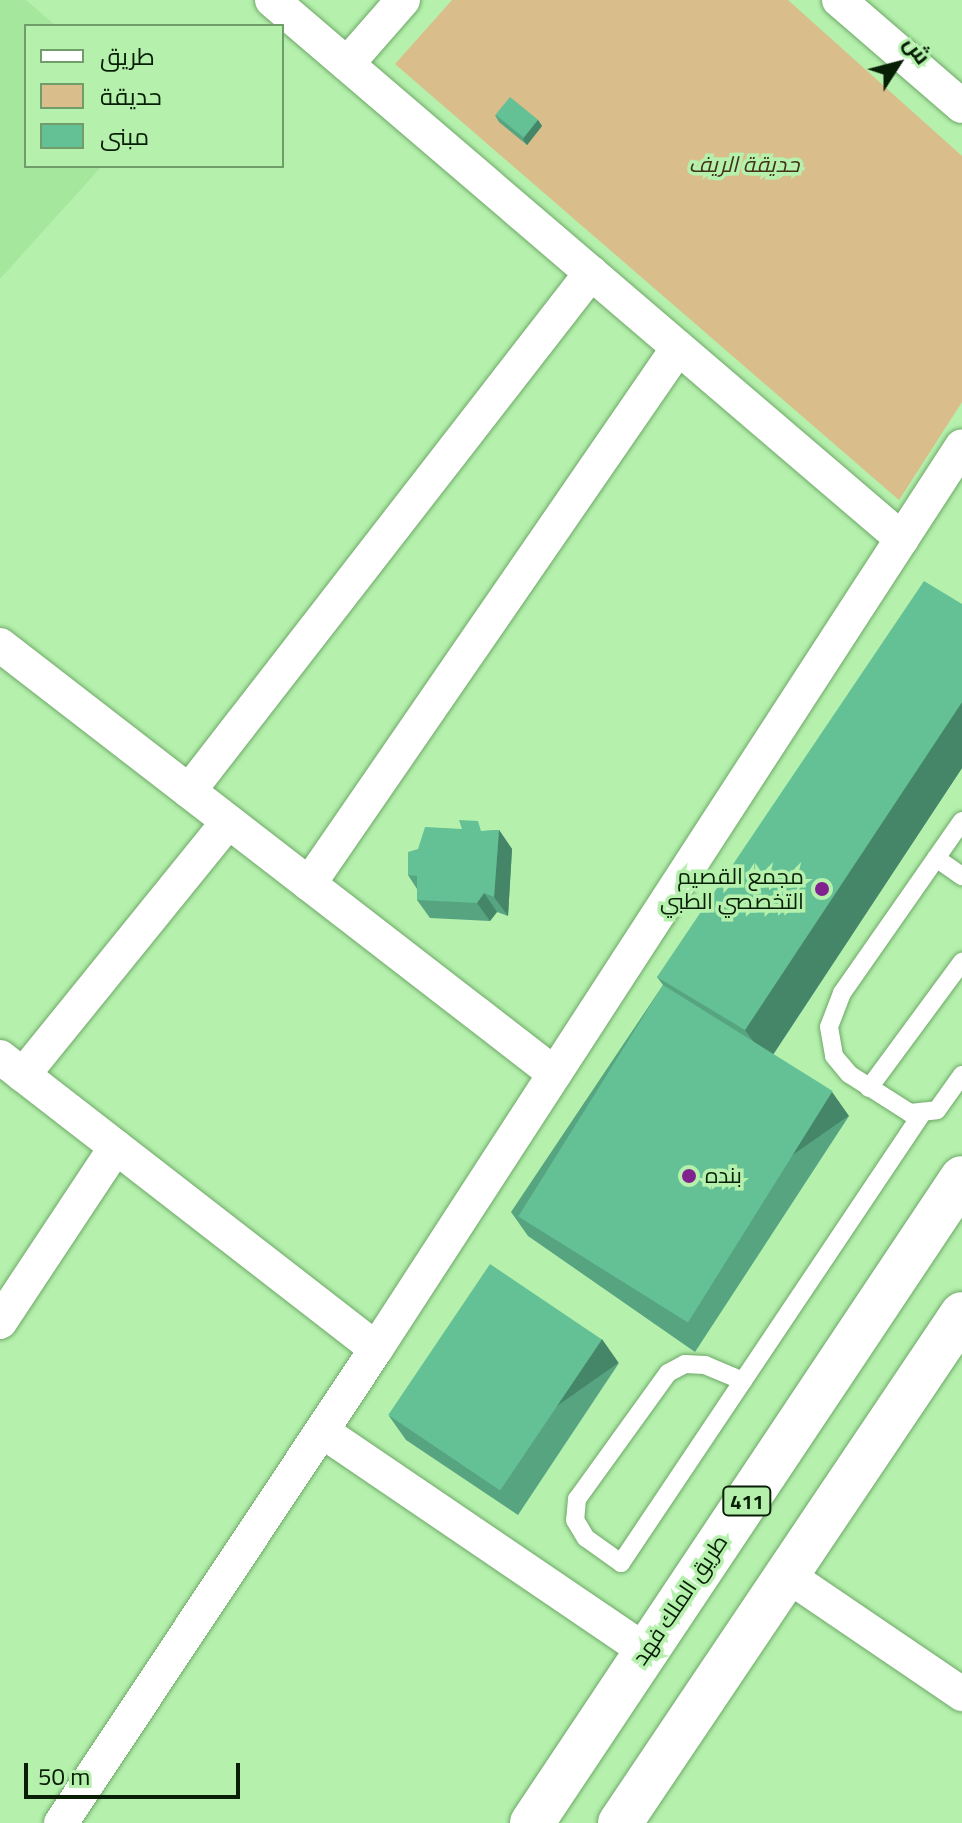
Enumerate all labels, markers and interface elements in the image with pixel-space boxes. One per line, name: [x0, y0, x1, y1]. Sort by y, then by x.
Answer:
legend: [24, 24, 284, 168]
north arrow: [858, 24, 938, 104]
text: ش: [892, 26, 943, 74]
text: طريق: [100, 34, 155, 79]
text: حديقة: [100, 74, 162, 119]
text: مبنى: [100, 114, 149, 159]
park label: حديقة الريف: [689, 152, 799, 178]
place label: مجمع القصيم التخصصي الطبي: [660, 863, 804, 914]
marker: مجمع القصيم التخصصي الطبي: [811, 878, 833, 900]
place label: بنده: [705, 1163, 742, 1189]
marker: بنده: [680, 1167, 698, 1185]
road number: 411: [721, 1485, 773, 1517]
street label: طريق الملك فهد: [627, 1530, 733, 1670]
scale bar: [28, 1747, 244, 1797]
text: 50 m: [38, 1754, 90, 1799]

